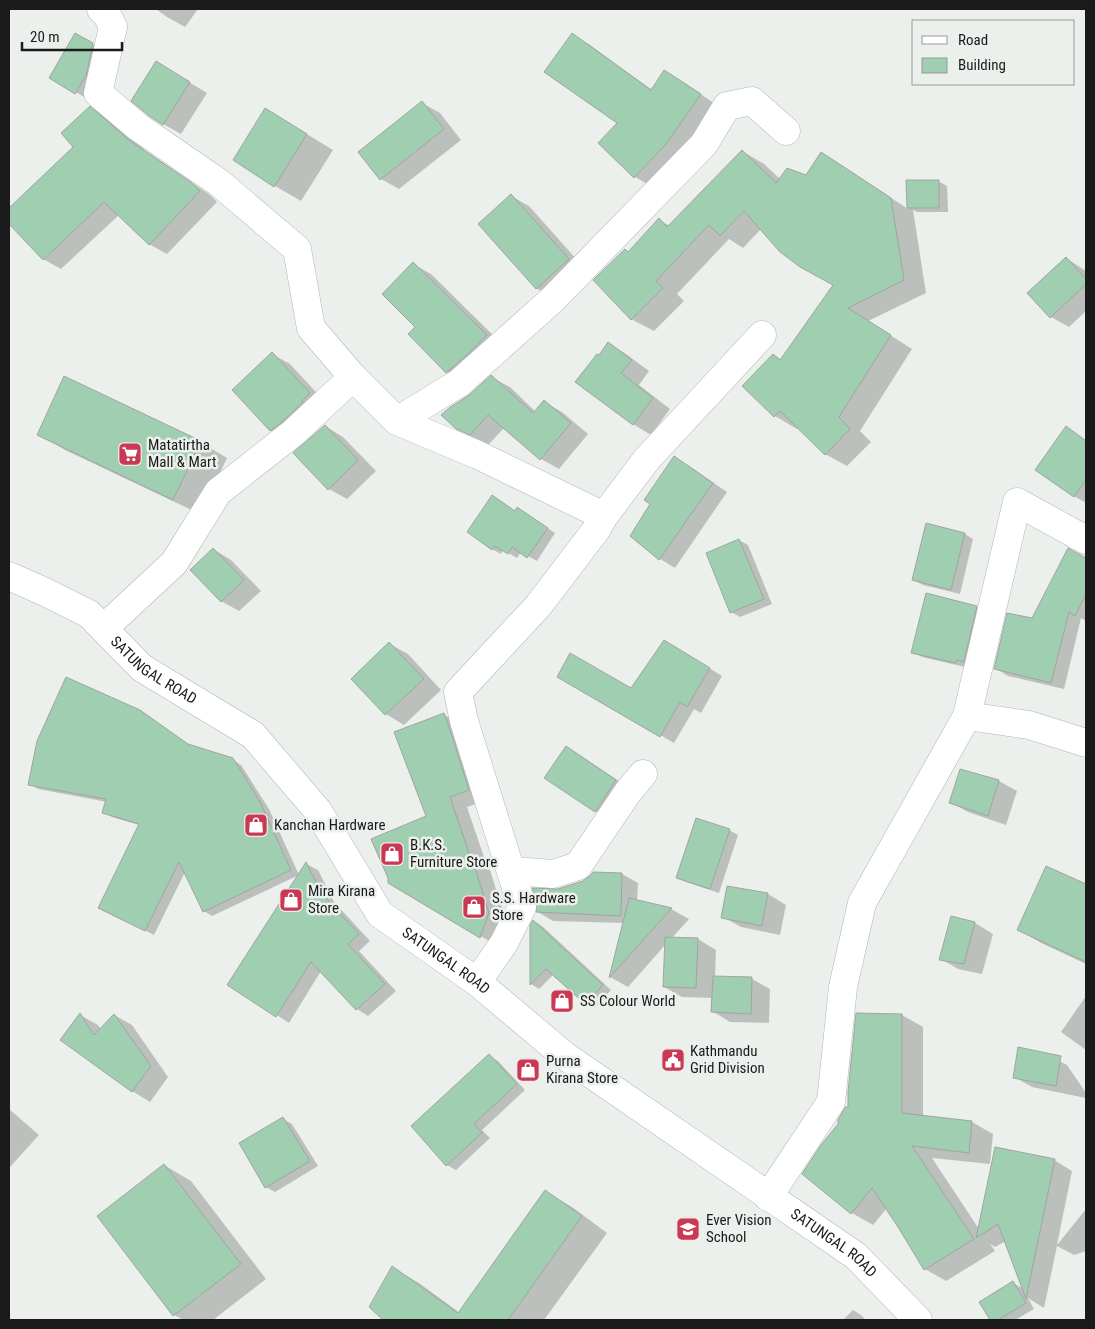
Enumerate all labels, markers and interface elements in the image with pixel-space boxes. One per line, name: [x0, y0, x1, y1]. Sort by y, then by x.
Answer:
scale bar: [22, 20, 122, 52]
legend: [912, 20, 1075, 85]
text: 20 m: [30, 28, 60, 46]
text: Road: [958, 31, 988, 49]
text: Building: [958, 56, 1006, 74]
place label: Matatirtha Mall & Mart: [148, 436, 216, 471]
supermarket icon: Matatirtha Mall & Mart: [117, 441, 143, 467]
street label: SATUNGAL ROAD: [107, 633, 200, 708]
shop icon: Kanchan Hardware: [243, 812, 269, 838]
place label: Kanchan Hardware: [274, 816, 385, 834]
place label: B.K.S. Furniture Store: [410, 836, 497, 871]
shop icon: B.K.S. Furniture Store: [379, 841, 405, 867]
place label: Mira Kirana Store: [308, 882, 375, 917]
shop icon: Mira Kirana Store: [278, 887, 304, 913]
place label: S.S. Hardware Store: [492, 889, 576, 924]
shop icon: S.S. Hardware Store: [461, 894, 487, 920]
street label: SATUNGAL ROAD: [399, 923, 494, 998]
shop icon: SS Colour World: [549, 988, 575, 1014]
place label: SS Colour World: [580, 992, 675, 1010]
place label: Kathmandu Grid Division: [690, 1042, 765, 1077]
public building icon: Kathmandu Grid Division: [660, 1047, 686, 1073]
place label: Purna Kirana Store: [546, 1052, 618, 1087]
shop icon: Purna Kirana Store: [515, 1057, 541, 1083]
street label: SATUNGAL ROAD: [787, 1205, 881, 1281]
place label: Ever Vision School: [706, 1211, 772, 1246]
school or university icon: Ever Vision School: [675, 1216, 701, 1242]

